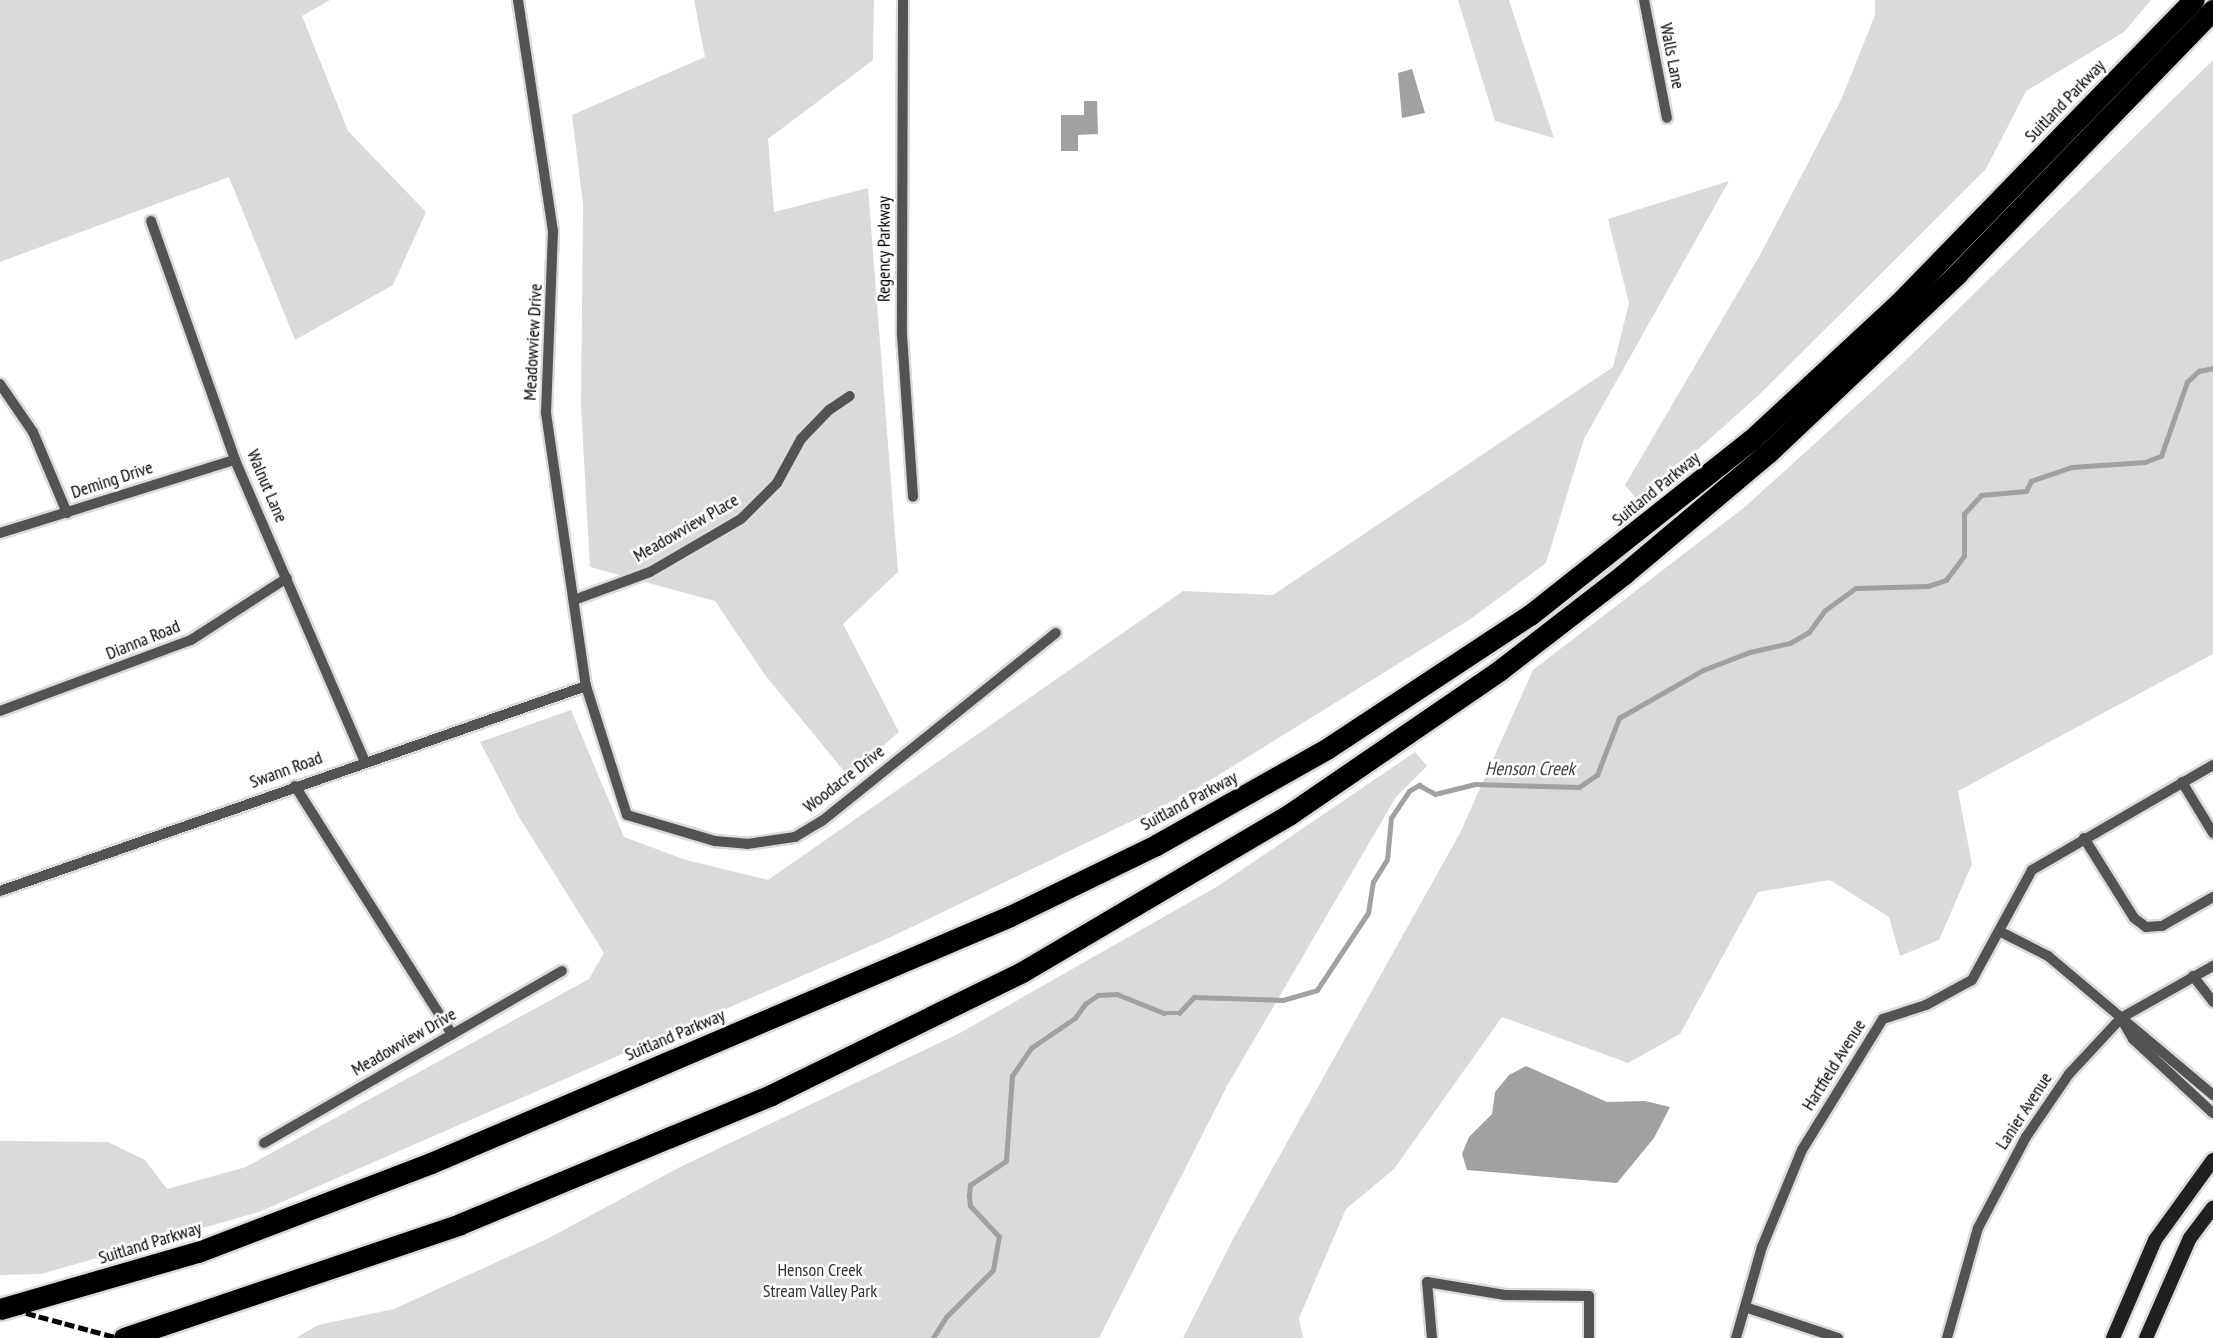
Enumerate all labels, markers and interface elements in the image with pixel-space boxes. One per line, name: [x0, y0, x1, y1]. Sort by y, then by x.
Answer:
street label: Walls Lane: [1655, 21, 1689, 91]
street label: Suitland Parkway: [2020, 55, 2110, 147]
street label: Regency Parkway: [873, 196, 895, 302]
street label: Meadowview Drive: [519, 283, 547, 401]
street label: Walnut Lane: [242, 446, 292, 526]
street label: Suitland Parkway: [1608, 447, 1704, 531]
street label: Deming Drive: [68, 457, 156, 503]
street label: Meadowview Place: [630, 489, 742, 567]
street label: Dianna Road: [103, 615, 183, 665]
street label: Woodacre Drive: [799, 741, 889, 817]
street label: Swann Road: [247, 747, 325, 793]
water label: Henson Creek: [1485, 758, 1575, 780]
street label: Suitland Parkway: [1137, 766, 1241, 836]
street label: Meadowview Drive: [348, 1003, 460, 1081]
street label: Suitland Parkway: [622, 1004, 728, 1066]
street label: Hartfield Avenue: [1797, 1015, 1871, 1115]
street label: Lanier Avenue: [1991, 1068, 2057, 1154]
street label: Suitland Parkway: [96, 1217, 204, 1269]
park label: Henson Creek Stream Valley Park: [762, 1260, 878, 1302]

